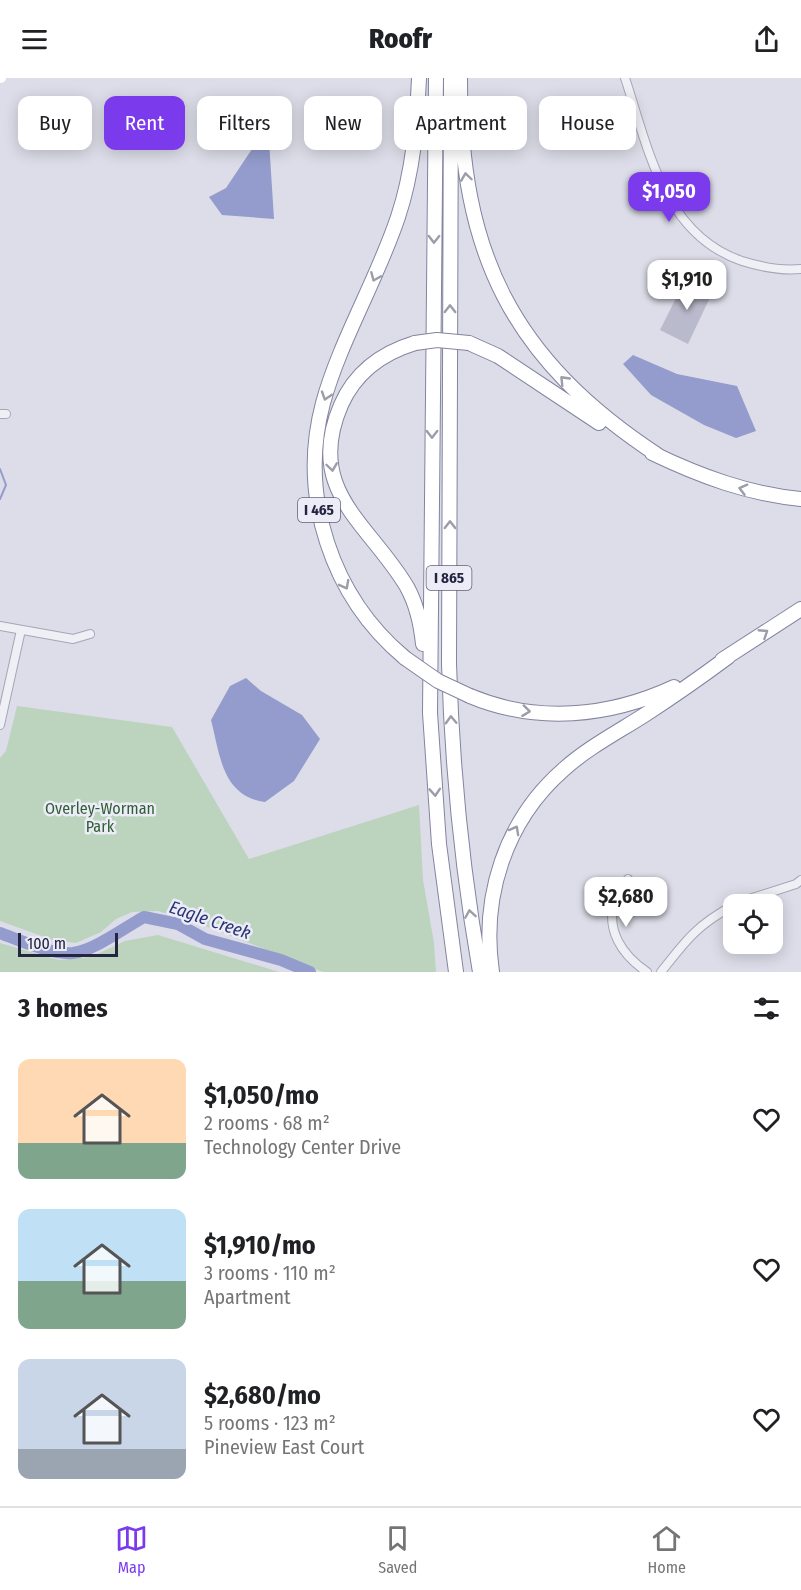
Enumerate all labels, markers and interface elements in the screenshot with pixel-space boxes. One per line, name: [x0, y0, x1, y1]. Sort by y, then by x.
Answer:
icon: menu: [18, 23, 51, 56]
text: Roofr: [369, 23, 432, 55]
icon: share: [750, 23, 783, 56]
chip: Buy: [18, 96, 92, 150]
chip: Rent: [104, 96, 185, 150]
chip: Filters: [197, 96, 292, 150]
chip: New: [304, 96, 382, 150]
chip: Apartment: [394, 96, 527, 150]
chip: House: [539, 96, 636, 150]
pin: $1,050: [620, 172, 718, 223]
one-way arrow: [461, 173, 473, 182]
text: $1,050: [642, 179, 696, 203]
one-way arrow: [428, 235, 440, 244]
pin: $1,910: [638, 260, 736, 311]
text: $1,910: [661, 267, 713, 291]
one-way arrow: [370, 271, 382, 282]
one-way arrow: [444, 305, 456, 314]
one-way arrow: [560, 377, 571, 388]
one-way arrow: [320, 390, 333, 401]
one-way arrow: [426, 430, 438, 439]
one-way arrow: [326, 462, 338, 471]
one-way arrow: [739, 483, 749, 496]
road number: I 465: [298, 498, 340, 522]
one-way arrow: [443, 521, 456, 530]
road number: I 865: [426, 566, 472, 590]
one-way arrow: [338, 578, 349, 589]
one-way arrow: [758, 629, 769, 640]
one-way arrow: [521, 704, 530, 717]
one-way arrow: [445, 716, 457, 725]
one-way arrow: [428, 788, 441, 797]
park label: Overley-Worman Park: [45, 799, 155, 836]
one-way arrow: [508, 826, 519, 837]
pin: $2,680: [577, 877, 675, 928]
text: $2,680: [598, 884, 654, 908]
map controls: [723, 894, 783, 954]
button: locate: [723, 894, 783, 954]
water label: Eagle Creek: [166, 896, 254, 944]
one-way arrow: [464, 910, 477, 920]
scale bar: [18, 930, 118, 958]
text: 100 m: [27, 934, 66, 953]
icon: filters: [750, 992, 783, 1025]
text: 3 homes: [18, 993, 108, 1024]
text: $1,050/mo: [204, 1080, 319, 1111]
icon: home: [66, 1083, 138, 1155]
icon: heart: [750, 1103, 783, 1136]
text: 2 rooms · 68 m²: [204, 1111, 330, 1135]
text: Technology Center Drive: [204, 1135, 401, 1159]
text: $1,910/mo: [204, 1230, 316, 1261]
icon: home: [66, 1233, 138, 1305]
icon: heart: [750, 1253, 783, 1286]
text: 3 rooms · 110 m²: [204, 1261, 336, 1285]
text: Apartment: [204, 1285, 291, 1309]
text: $2,680/mo: [204, 1380, 321, 1411]
icon: home: [66, 1383, 138, 1455]
icon: heart: [750, 1403, 783, 1436]
text: 5 rooms · 123 m²: [204, 1411, 336, 1435]
text: Pineview East Court: [204, 1435, 364, 1459]
tab: Map: [115, 1522, 148, 1577]
tab: Saved: [378, 1522, 417, 1577]
tab: Home: [648, 1522, 686, 1577]

